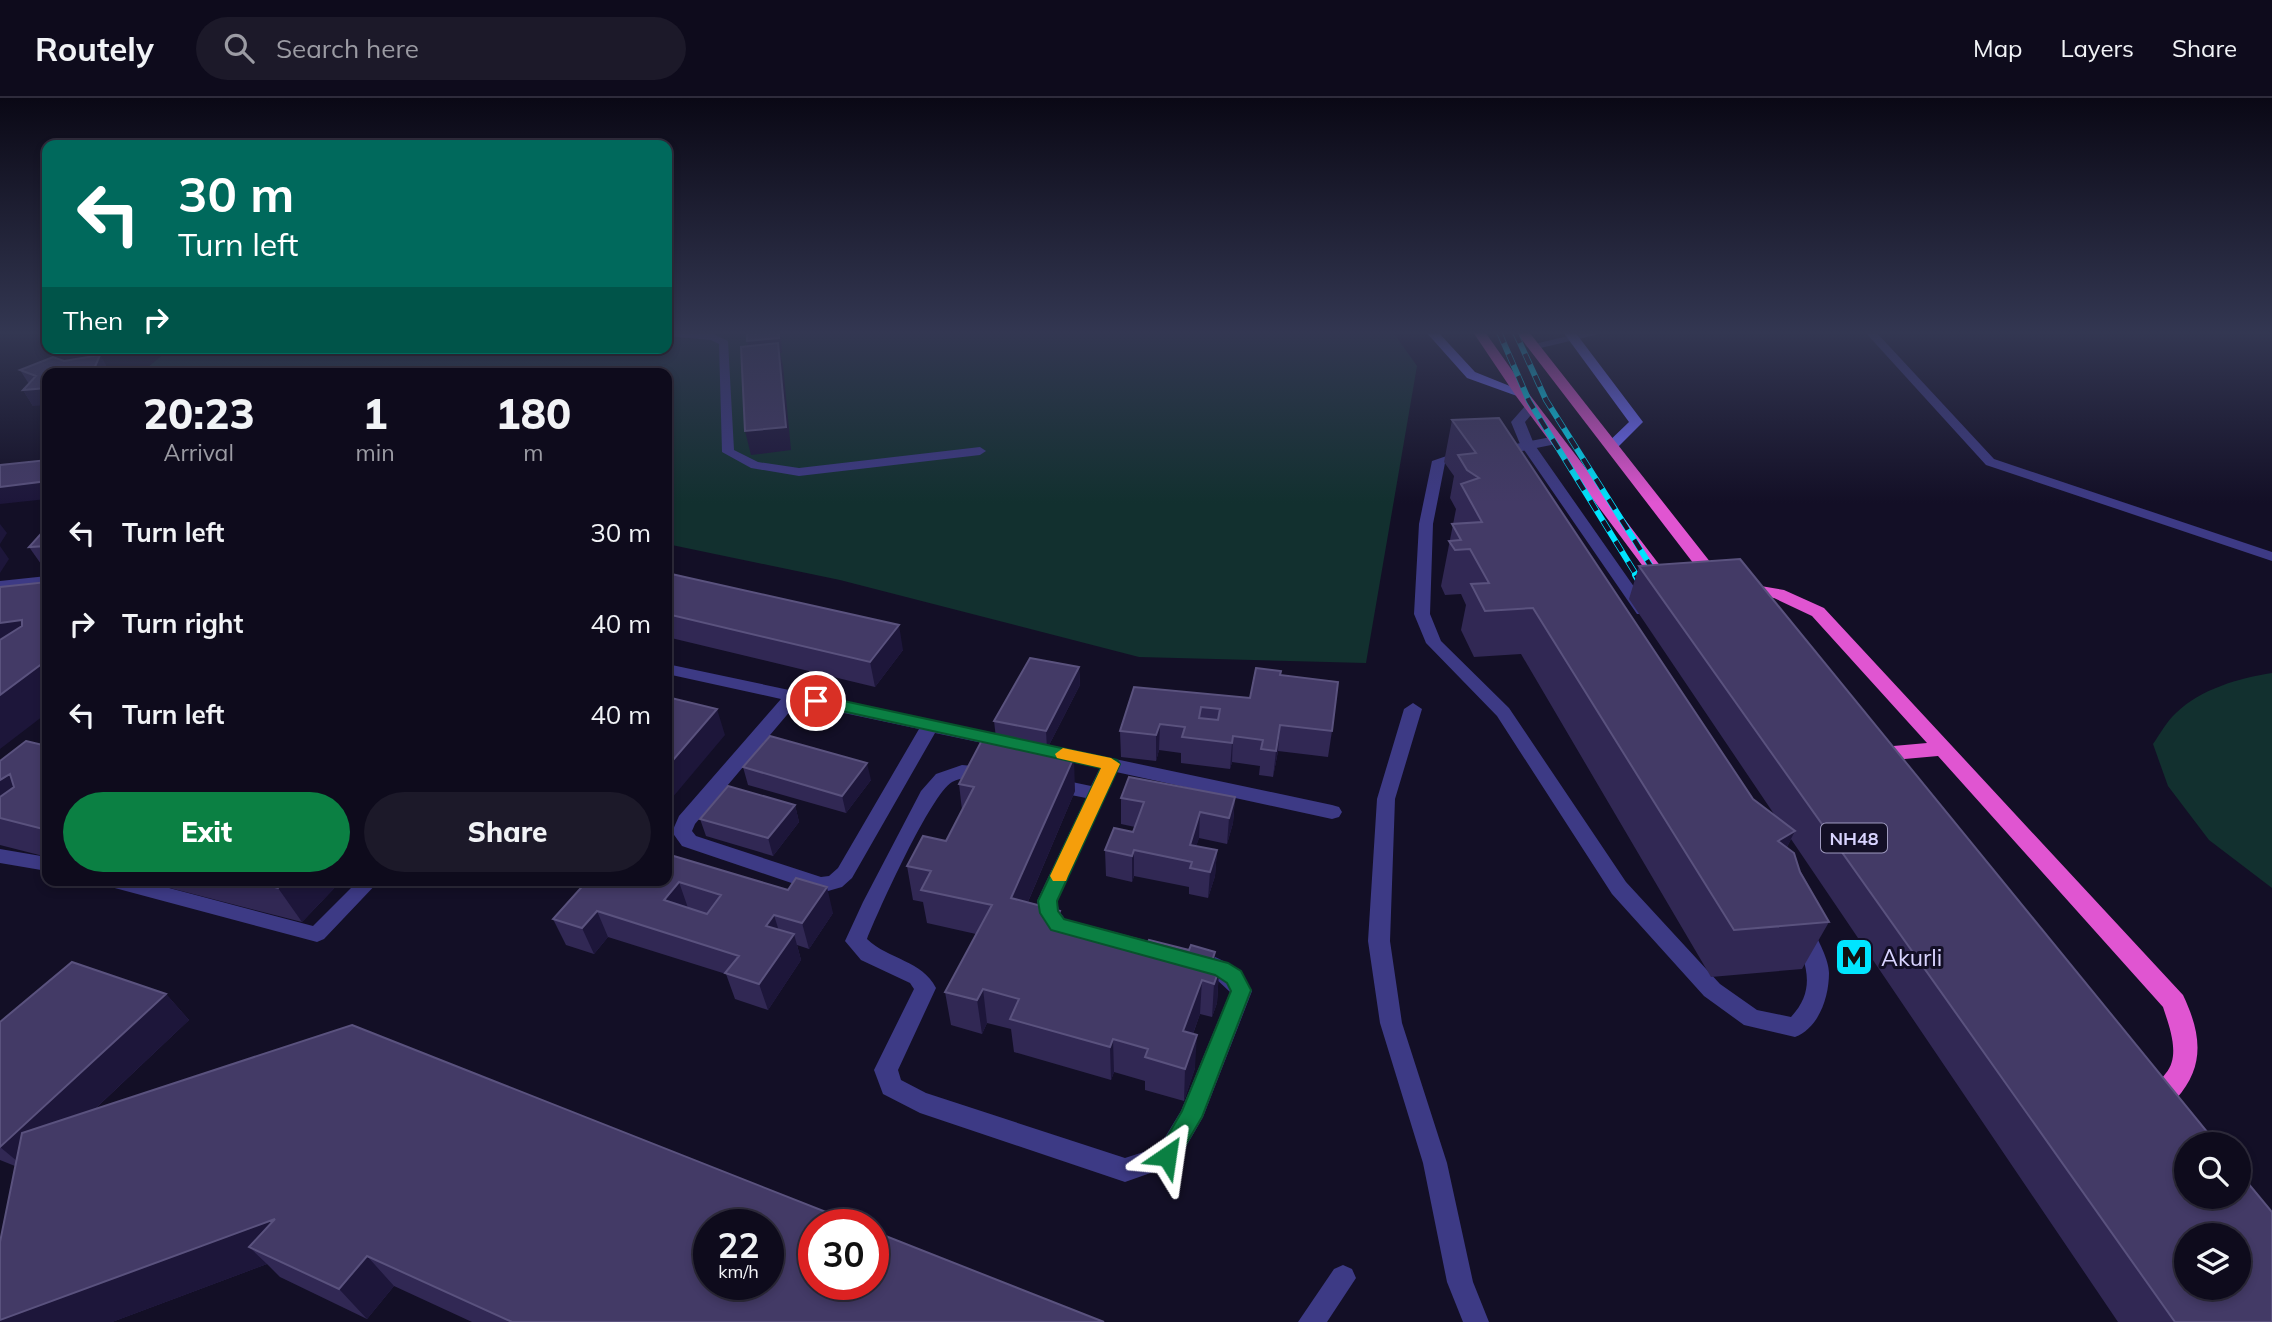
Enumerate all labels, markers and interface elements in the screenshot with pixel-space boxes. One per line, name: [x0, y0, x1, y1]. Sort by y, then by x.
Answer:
search box: [196, 17, 686, 80]
text: Routely: [35, 28, 154, 69]
icon: search: [220, 29, 258, 67]
text: Search here: [276, 32, 419, 65]
text: Map: [1973, 33, 2022, 63]
text: Layers: [2060, 33, 2134, 63]
text: Share: [2172, 33, 2237, 63]
text: 30 m: [178, 163, 294, 224]
icon: left: [63, 168, 154, 259]
text: Turn left: [178, 224, 298, 264]
icon: right: [137, 301, 175, 339]
text: Then: [63, 304, 123, 337]
text: 20:23: [143, 387, 255, 440]
text: 1: [362, 387, 388, 440]
text: 180: [496, 387, 571, 440]
text: Arrival: [164, 438, 234, 467]
text: min: [355, 438, 395, 467]
text: m: [523, 438, 543, 467]
icon: left: [63, 514, 101, 552]
text: Turn left: [122, 516, 224, 549]
text: 30 m: [590, 516, 651, 549]
icon: right: [63, 605, 101, 643]
text: Turn right: [122, 607, 243, 640]
text: 40 m: [590, 607, 651, 640]
pin: [786, 671, 846, 731]
icon: arrive: [797, 682, 835, 720]
icon: left: [63, 696, 101, 734]
text: Turn left: [122, 698, 224, 731]
text: 40 m: [590, 698, 651, 731]
button: Exit: [63, 792, 350, 872]
button: Share: [364, 792, 651, 872]
road number: NH48: [1821, 824, 1887, 852]
metro station icon: Akurli: [1833, 936, 1875, 978]
place label: Akurli: [1881, 943, 1942, 972]
position arrow: [1130, 1119, 1204, 1193]
map controls: [2174, 1132, 2251, 1300]
button: search: [2174, 1132, 2251, 1209]
speed limit sign: 30: [798, 1209, 889, 1300]
text: 22: [717, 1223, 760, 1267]
button: layers: [2174, 1223, 2251, 1300]
text: km/h: [718, 1260, 759, 1283]

